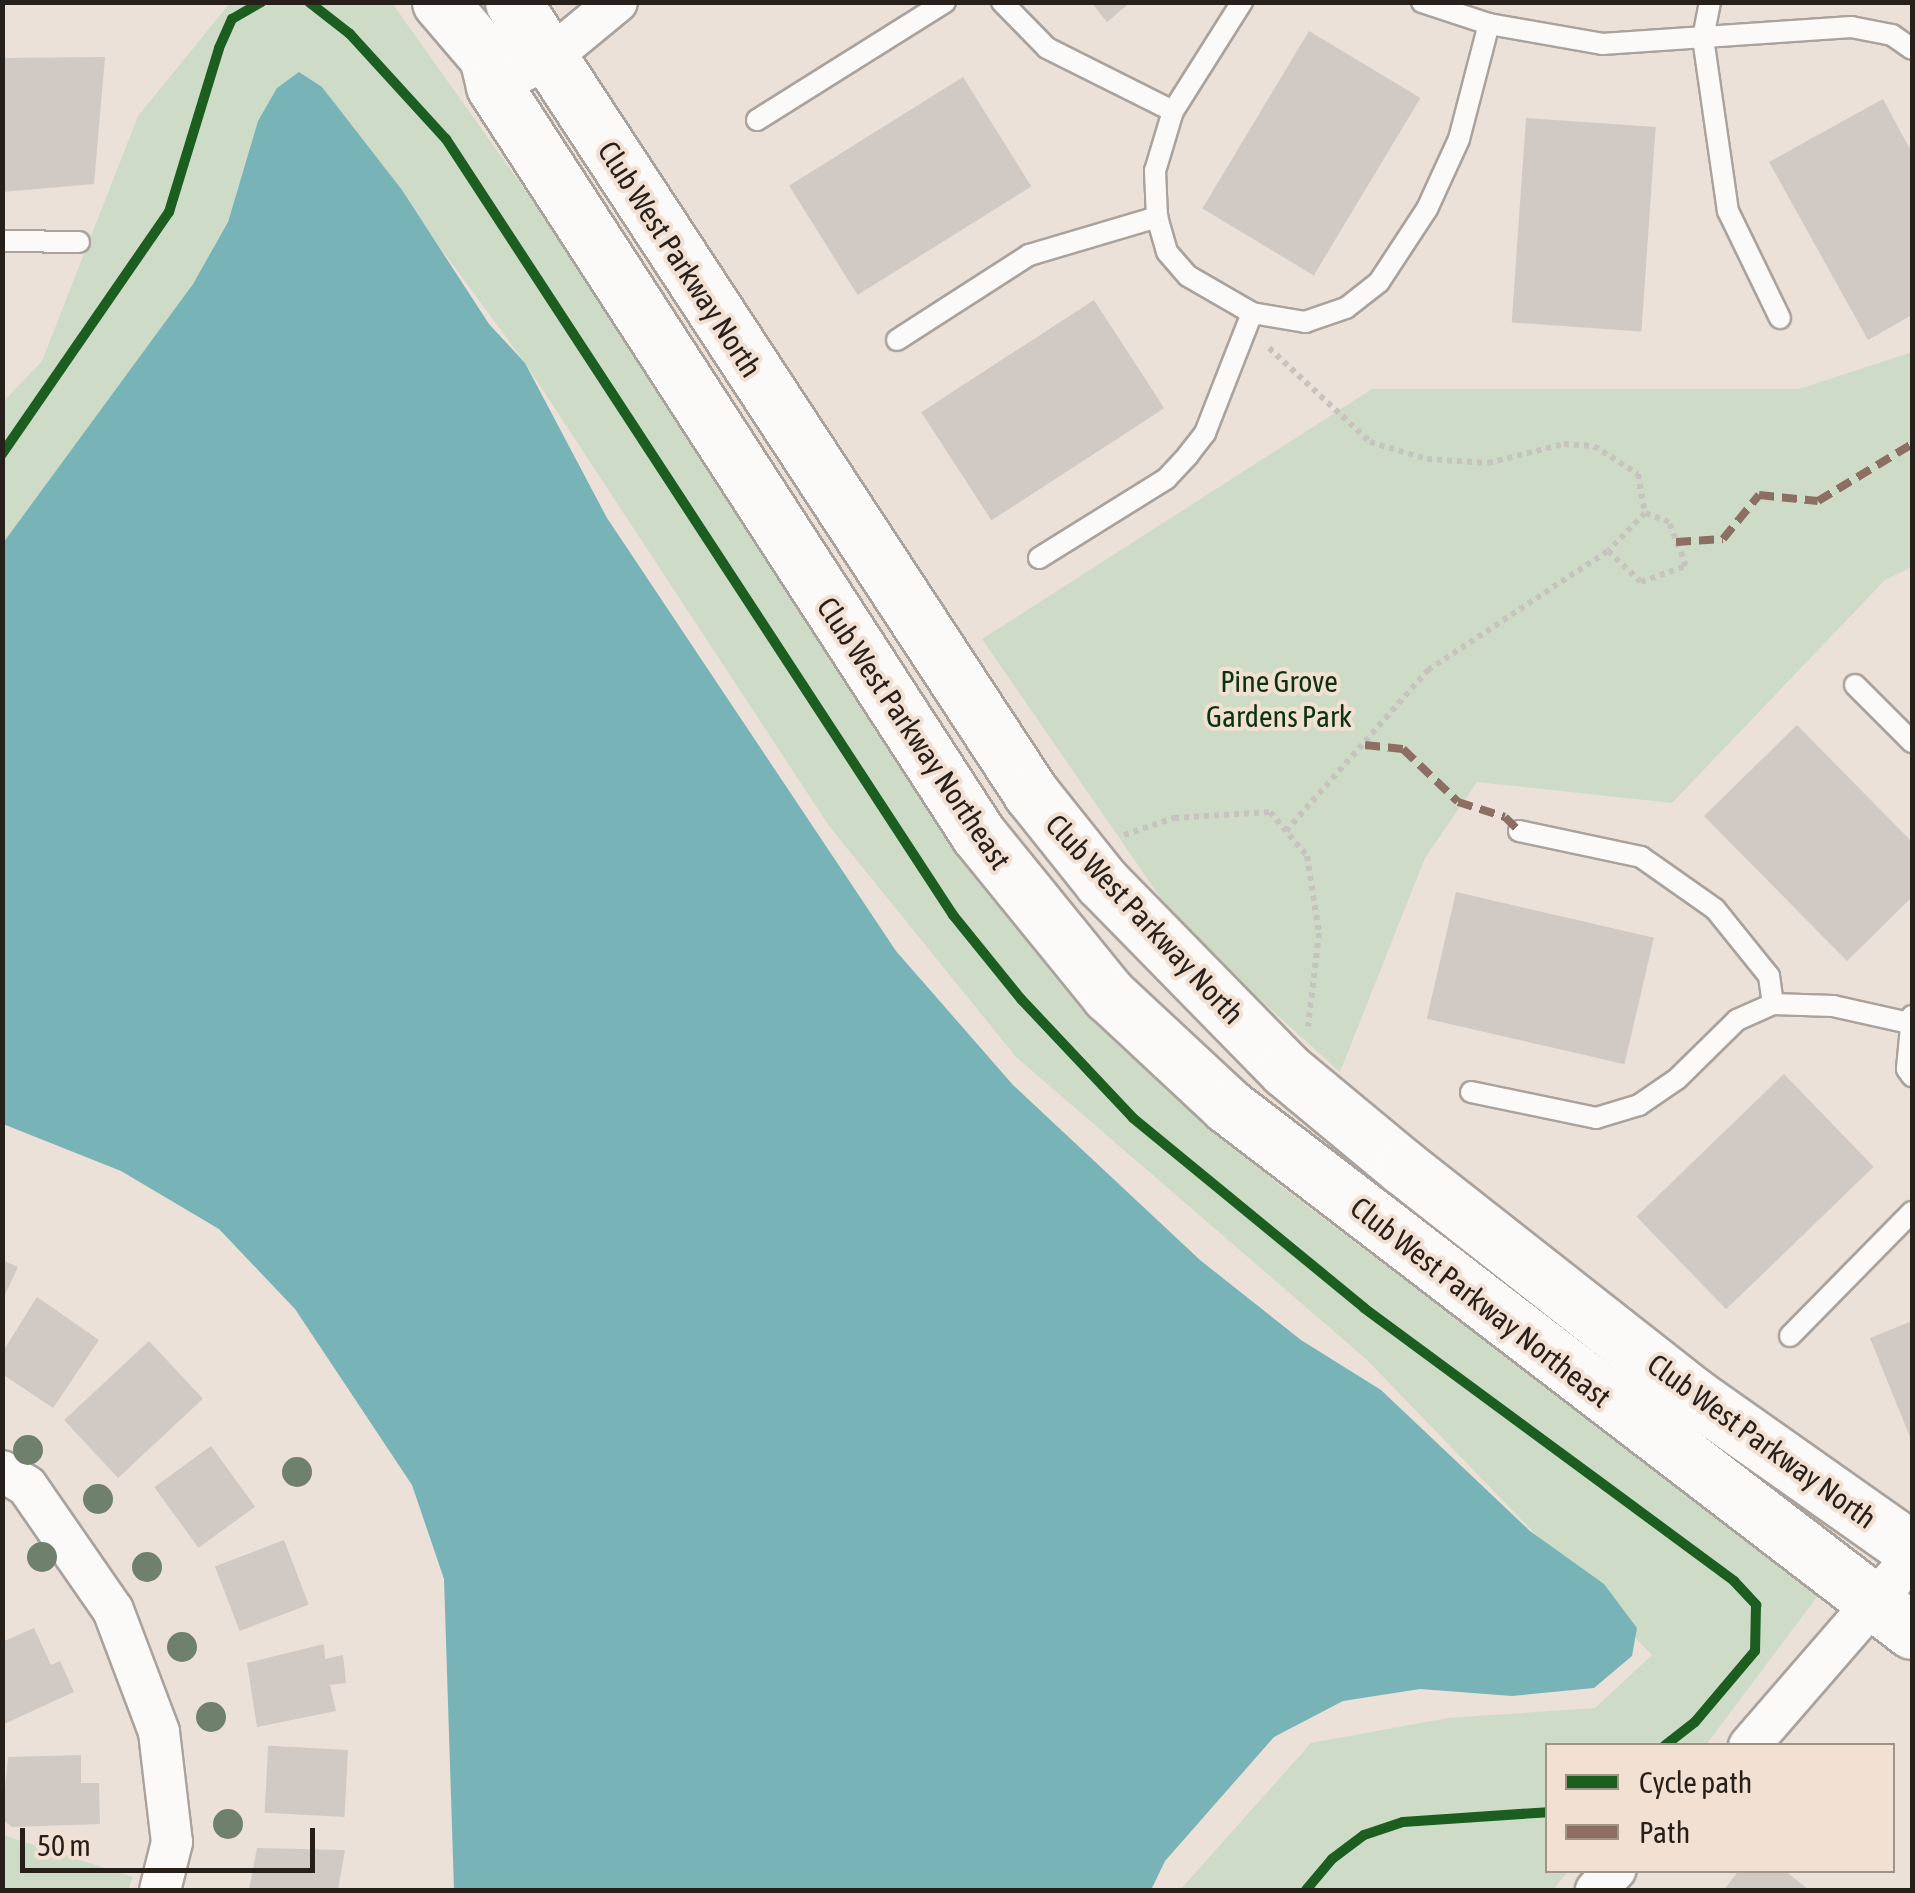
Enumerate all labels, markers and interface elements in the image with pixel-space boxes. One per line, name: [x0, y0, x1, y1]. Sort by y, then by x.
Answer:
street label: Club West Parkway North: [590, 134, 770, 384]
street label: Club West Parkway Northeast: [809, 590, 1019, 876]
park label: Pine Grove Gardens Park: [1206, 663, 1352, 734]
street label: Club West Parkway North: [1038, 807, 1252, 1031]
street label: Club West Parkway Northeast: [1344, 1189, 1618, 1415]
street label: Club West Parkway North: [1641, 1346, 1883, 1536]
legend: [1545, 1743, 1895, 1873]
text: Cycle path: [1639, 1765, 1752, 1799]
scale bar: [25, 1808, 320, 1870]
text: Path: [1639, 1815, 1690, 1849]
text: 50 m: [37, 1828, 91, 1862]

